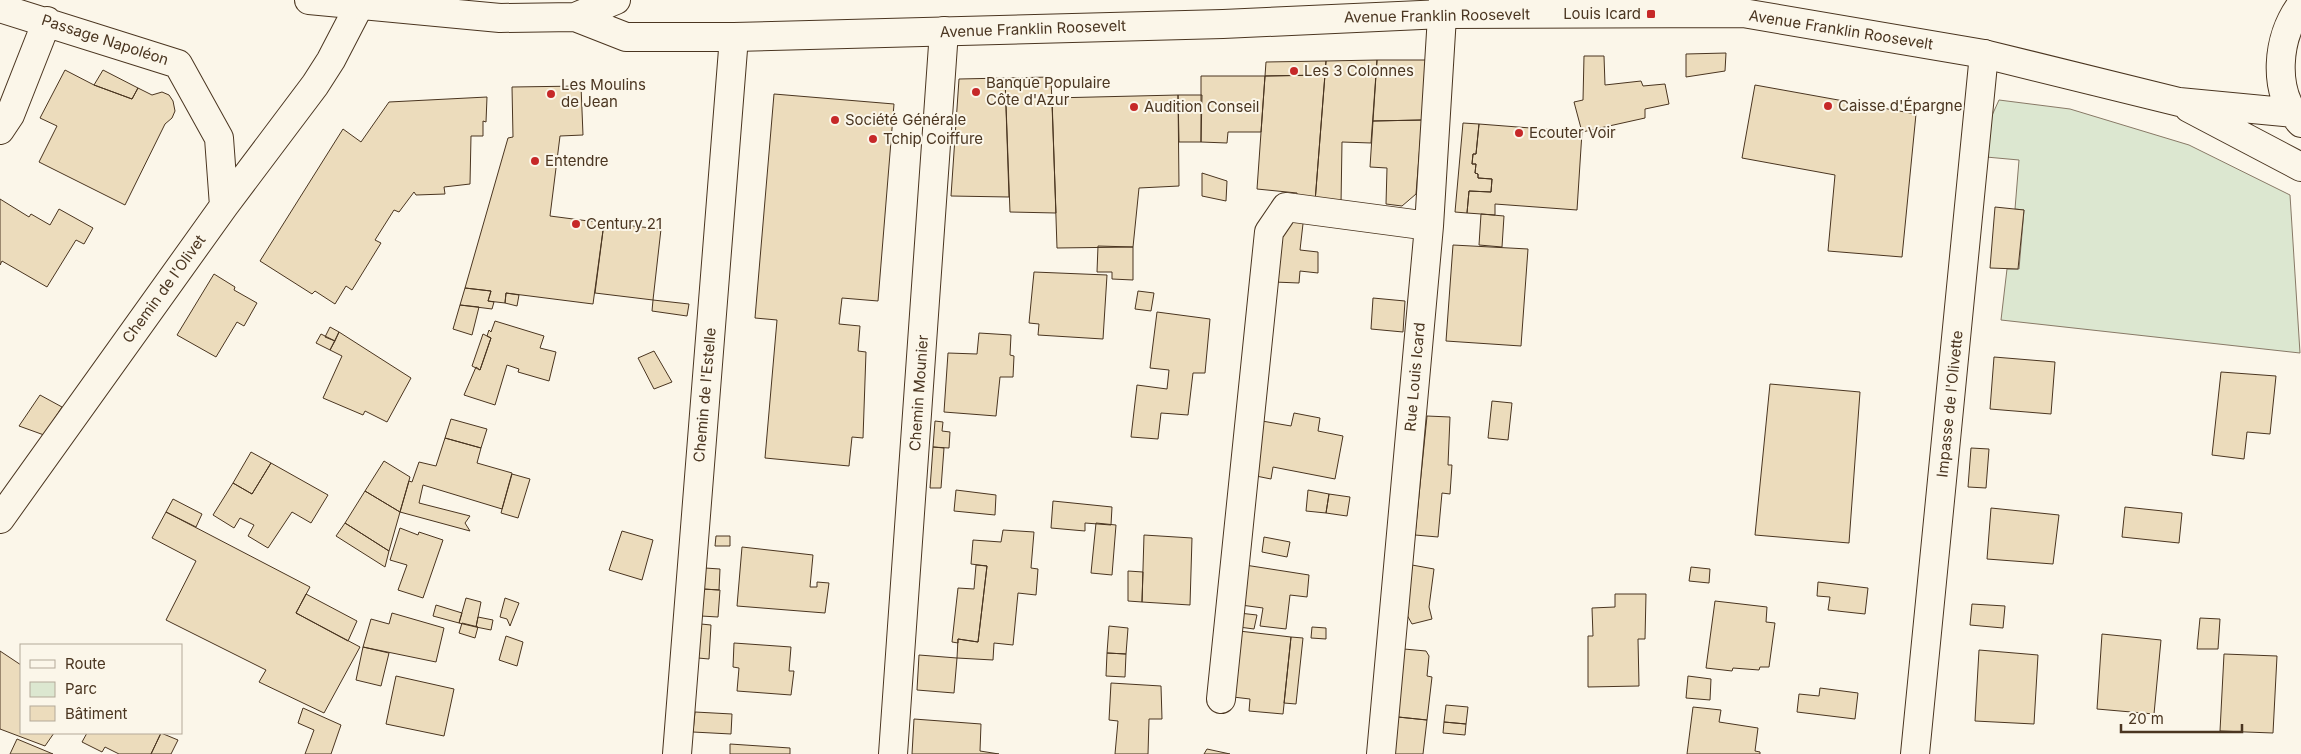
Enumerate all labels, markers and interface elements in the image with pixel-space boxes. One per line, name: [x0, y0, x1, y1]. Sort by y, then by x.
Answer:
street label: Avenue Franklin Roosevelt: [1344, 4, 1530, 27]
place label: Louis Icard: [1563, 4, 1641, 23]
street label: Avenue Franklin Roosevelt: [1748, 6, 1935, 53]
marker: Louis Icard: [1645, 8, 1657, 20]
street label: Passage Napoléon: [39, 10, 171, 69]
street label: Avenue Franklin Roosevelt: [940, 16, 1126, 41]
place label: Les 3 Colonnes: [1304, 61, 1414, 80]
marker: Les 3 Colonnes: [1288, 65, 1300, 77]
place label: Banque Populaire Côte d'Azur: [986, 73, 1111, 109]
place label: Les Moulins de Jean: [561, 75, 646, 111]
marker: Banque Populaire Côte d'Azur: [970, 86, 982, 98]
marker: Les Moulins de Jean: [545, 88, 557, 100]
place label: Caisse d'Épargne: [1838, 96, 1962, 115]
place label: Audition Conseil: [1144, 97, 1259, 116]
marker: Caisse d'Épargne: [1822, 100, 1834, 112]
marker: Audition Conseil: [1128, 101, 1140, 113]
place label: Société Générale: [845, 110, 966, 129]
marker: Société Générale: [829, 114, 841, 126]
place label: Ecouter Voir: [1529, 123, 1616, 142]
marker: Ecouter Voir: [1513, 127, 1525, 139]
place label: Tchip Coiffure: [883, 129, 983, 148]
marker: Tchip Coiffure: [867, 133, 879, 145]
place label: Entendre: [545, 151, 609, 170]
marker: Entendre: [529, 155, 541, 167]
place label: Century 21: [586, 214, 662, 233]
marker: Century 21: [570, 218, 582, 230]
street label: Chemin de l'Olivet: [118, 231, 209, 347]
street label: Rue Louis Icard: [1400, 322, 1429, 432]
street label: Chemin de l'Estelle: [689, 327, 720, 463]
street label: Impasse de l'Olivette: [1932, 330, 1967, 478]
street label: Chemin Mounier: [905, 334, 932, 452]
legend: [20, 644, 182, 734]
text: Route: [65, 654, 106, 673]
text: Parc: [65, 679, 97, 698]
scale bar: [2121, 702, 2242, 734]
text: Bâtiment: [65, 704, 128, 723]
text: 20 m: [2128, 709, 2164, 728]

